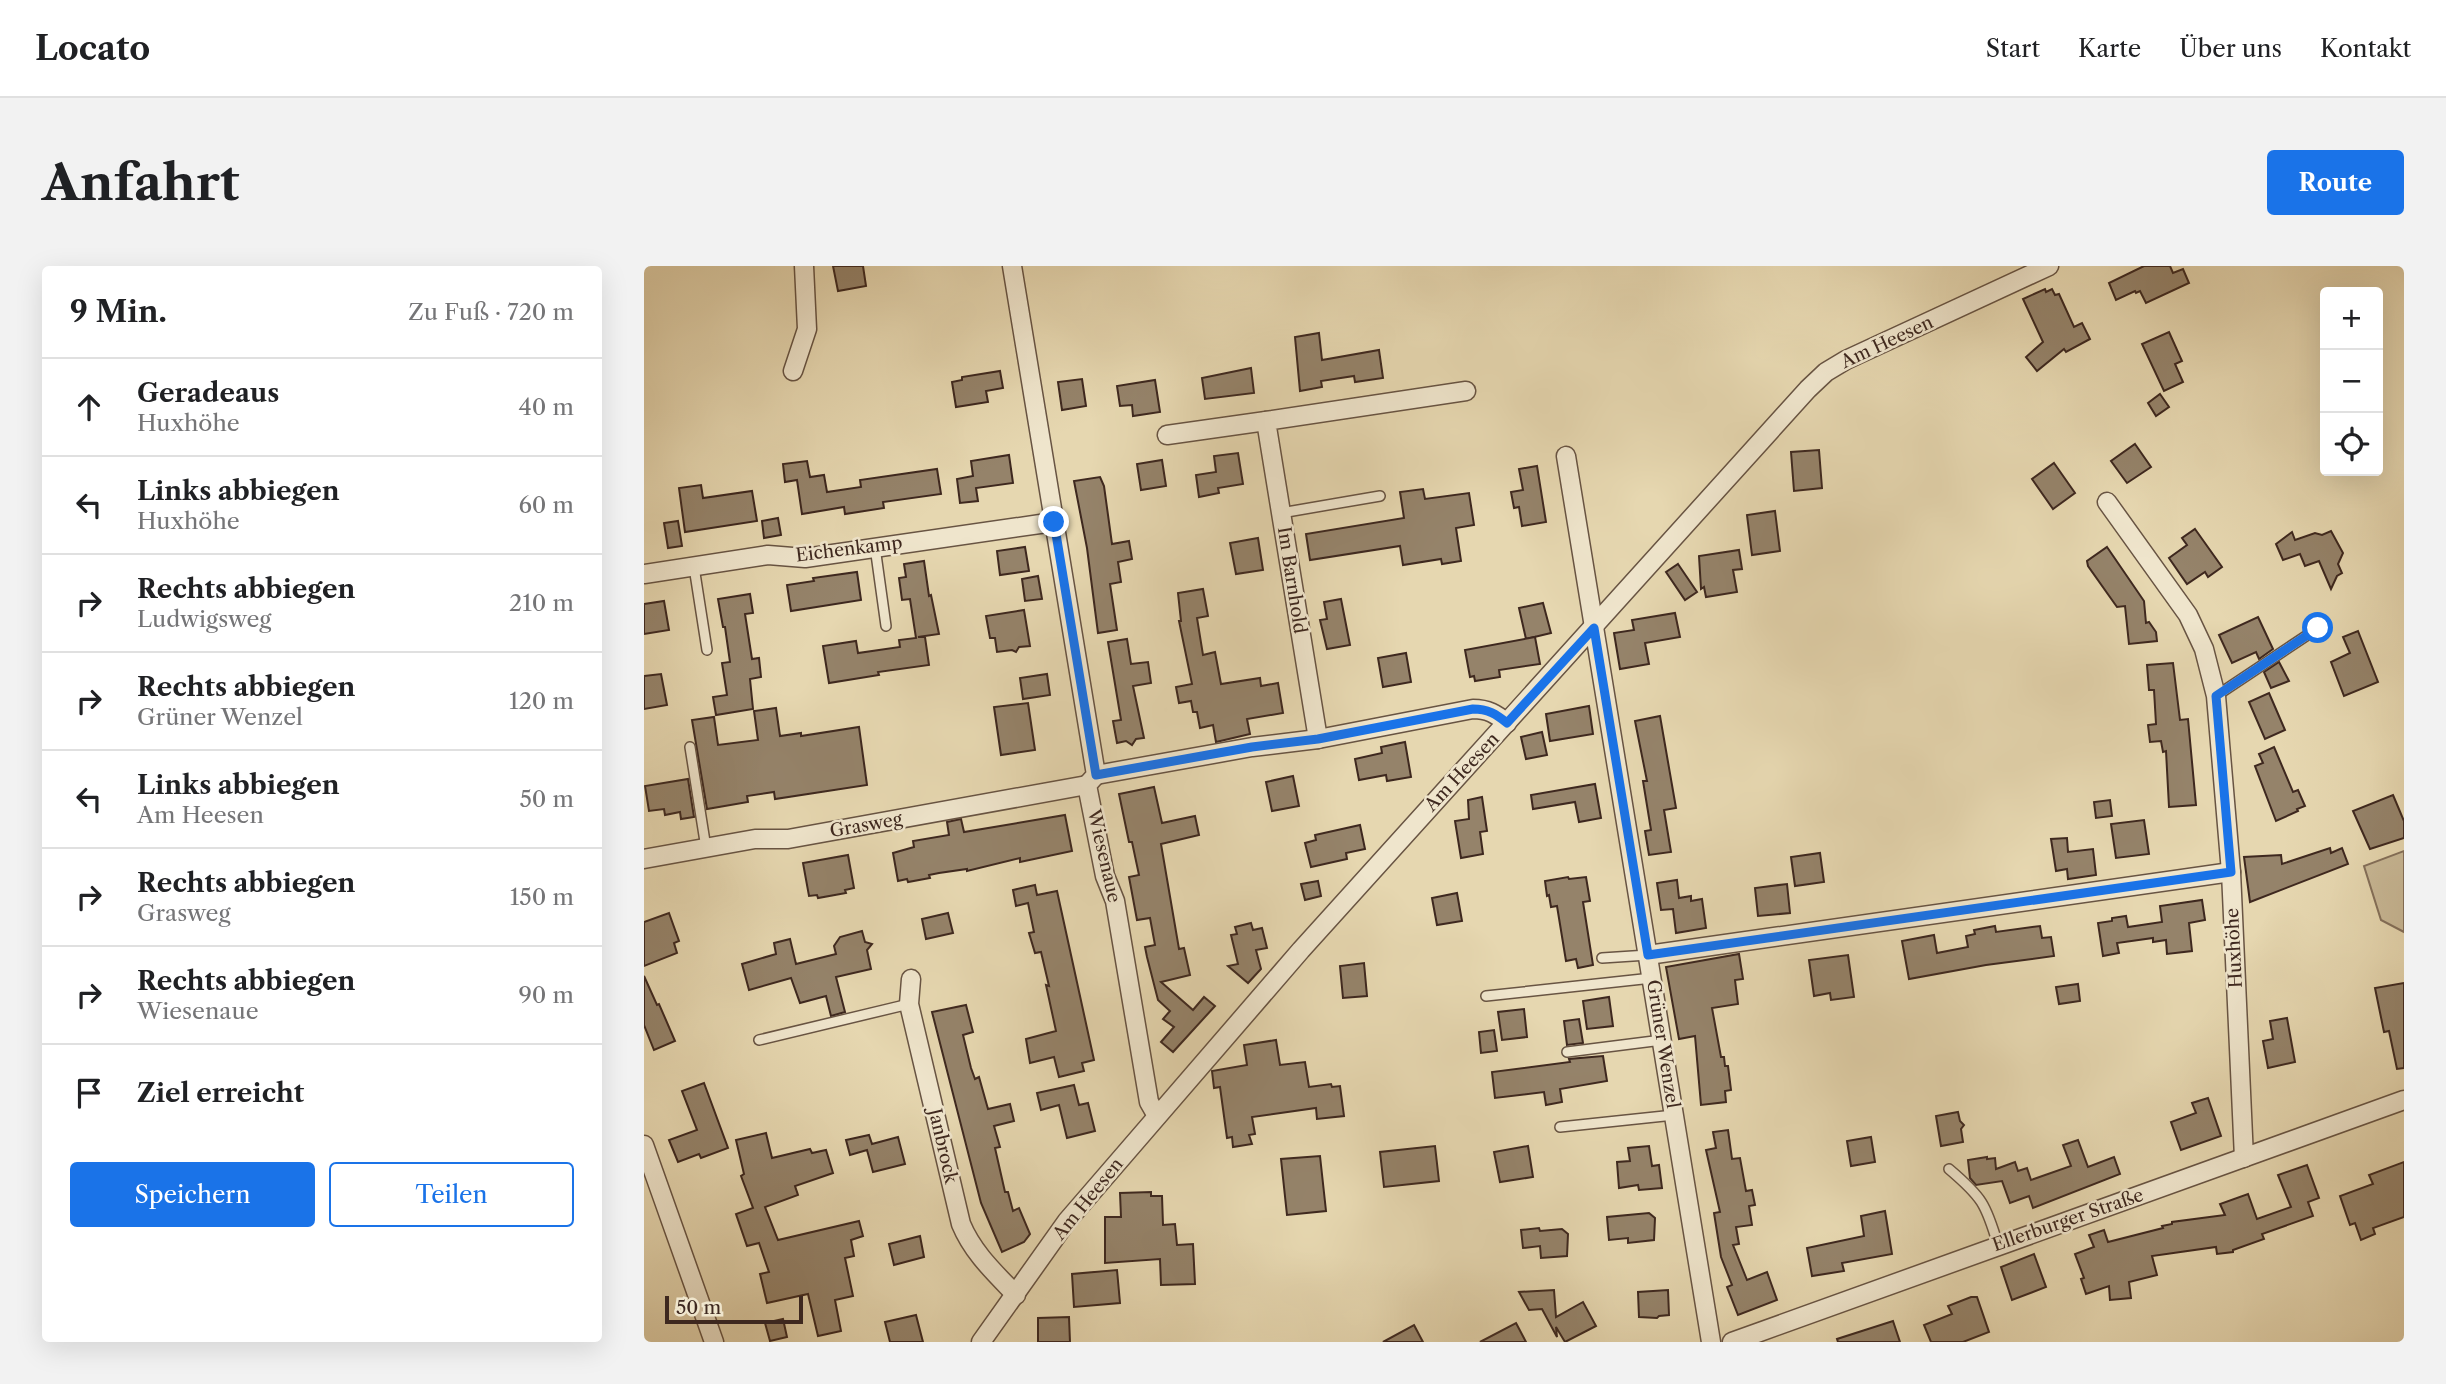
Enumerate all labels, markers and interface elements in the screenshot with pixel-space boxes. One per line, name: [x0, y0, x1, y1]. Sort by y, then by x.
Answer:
text: Locato: [35, 28, 150, 69]
text: Start: [1986, 34, 2040, 63]
text: Karte: [2078, 34, 2141, 63]
text: Über uns: [2179, 34, 2282, 63]
text: Kontakt: [2320, 34, 2411, 63]
button: Route: [2267, 150, 2404, 215]
text: Anfahrt: [42, 152, 240, 213]
map controls: [2320, 287, 2383, 476]
button: +: [2320, 287, 2383, 350]
text: 9 Min.: [70, 293, 167, 330]
text: Zu Fuß · 720 m: [408, 298, 574, 326]
street label: Am Heesen: [1836, 311, 1937, 373]
button: −: [2320, 350, 2383, 413]
text: Geradeaus: [137, 377, 279, 409]
icon: ahead: [70, 388, 108, 426]
text: 40 m: [519, 393, 574, 421]
text: Huxhöhe: [137, 409, 240, 437]
button: locate: [2320, 413, 2383, 476]
text: Links abbiegen: [137, 475, 340, 507]
icon: left: [70, 486, 108, 524]
text: 60 m: [518, 491, 574, 519]
route end: [1038, 506, 1069, 537]
text: Huxhöhe: [137, 507, 240, 535]
street label: Im Barnhold: [1273, 525, 1311, 635]
street label: Eichenkamp: [794, 532, 904, 566]
text: Rechts abbiegen: [137, 573, 355, 605]
icon: right: [70, 584, 108, 622]
text: 210 m: [509, 589, 574, 617]
text: Ludwigsweg: [137, 605, 271, 633]
route start: [2302, 612, 2333, 643]
text: Rechts abbiegen: [137, 671, 355, 703]
icon: right: [70, 682, 108, 720]
text: 120 m: [509, 687, 574, 715]
text: Grüner Wenzel: [137, 703, 303, 731]
street label: Am Heesen: [1419, 728, 1504, 817]
text: Links abbiegen: [137, 769, 340, 801]
icon: left: [70, 780, 108, 818]
text: 50 m: [519, 785, 574, 813]
text: Am Heesen: [137, 801, 264, 829]
street label: Wiesenaue: [1082, 806, 1125, 905]
street label: Grasweg: [828, 808, 904, 842]
text: Rechts abbiegen: [137, 867, 355, 899]
icon: right: [70, 878, 108, 916]
text: 150 m: [510, 883, 574, 911]
text: Grasweg: [137, 899, 231, 927]
street label: Huxhöhe: [2221, 907, 2247, 989]
text: Rechts abbiegen: [137, 965, 355, 997]
icon: right: [70, 976, 108, 1014]
street label: Grüner Wenzel: [1642, 978, 1684, 1110]
text: 90 m: [518, 981, 574, 1009]
text: Wiesenaue: [137, 997, 259, 1025]
icon: arrive: [70, 1074, 108, 1112]
text: Ziel erreicht: [137, 1077, 304, 1109]
street label: Janbrock: [923, 1104, 963, 1187]
street label: Am Heesen: [1048, 1154, 1128, 1245]
button: Speichern: [70, 1162, 315, 1227]
button: Teilen: [329, 1162, 574, 1227]
street label: Ellerburger Straße: [1990, 1184, 2146, 1256]
scale bar: [665, 1293, 803, 1325]
text: 50 m: [676, 1296, 721, 1319]

